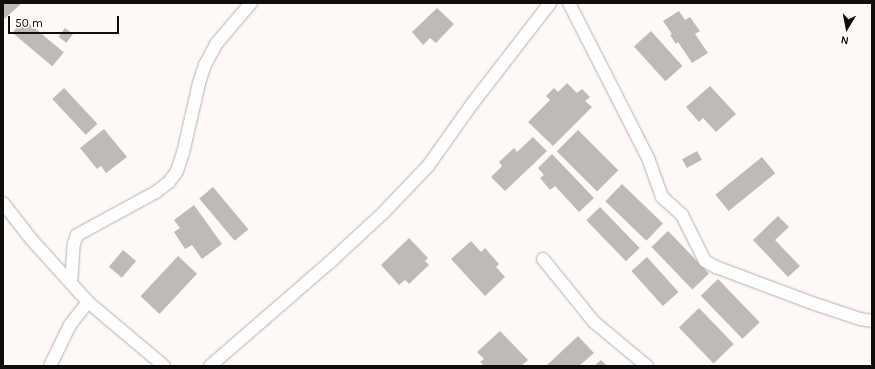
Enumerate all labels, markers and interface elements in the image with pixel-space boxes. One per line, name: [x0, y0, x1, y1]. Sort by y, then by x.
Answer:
scale bar: [10, 8, 121, 34]
north arrow: [827, 8, 867, 48]
text: 50 m: [15, 16, 43, 30]
text: N: [840, 33, 850, 47]

